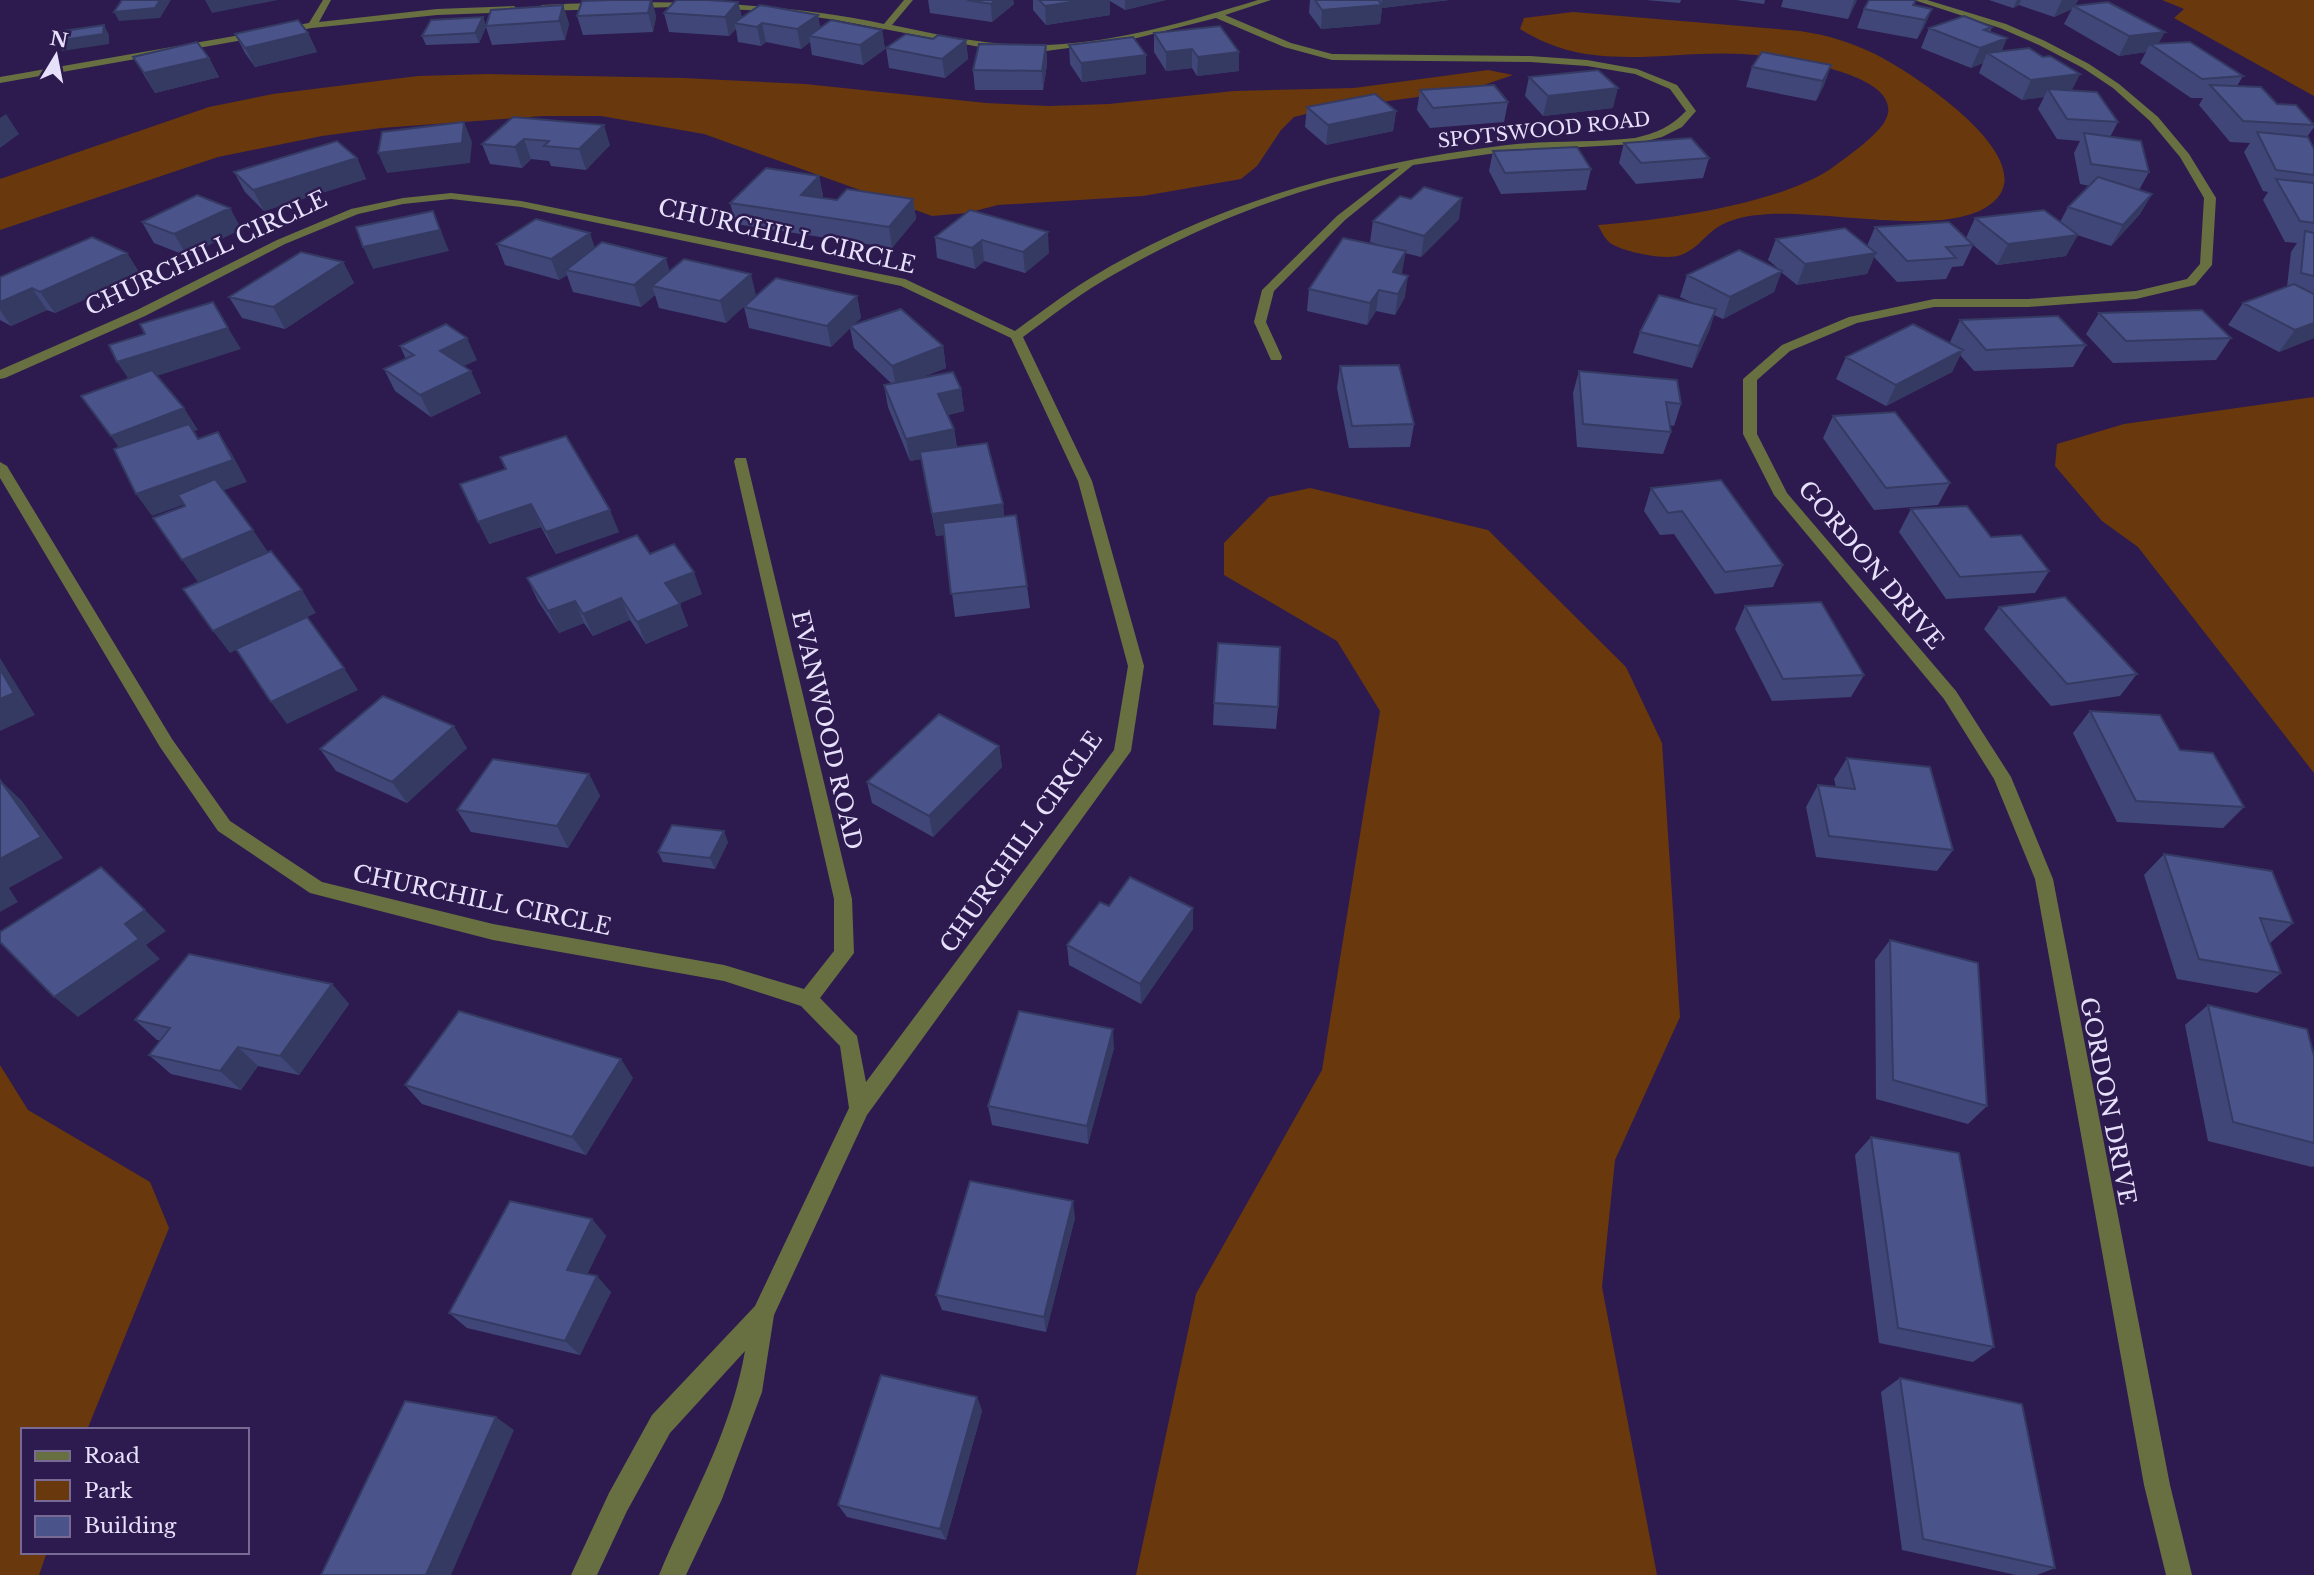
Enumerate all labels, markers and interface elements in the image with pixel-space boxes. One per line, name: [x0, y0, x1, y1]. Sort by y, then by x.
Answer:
north arrow: [21, 21, 91, 91]
text: N: [48, 27, 70, 53]
street label: SPOTSWOOD ROAD: [1437, 107, 1651, 153]
street label: CHURCHILL CIRCLE: [81, 185, 331, 321]
street label: CHURCHILL CIRCLE: [655, 193, 919, 279]
street label: GORDON DRIVE: [1792, 475, 1950, 655]
street label: EVANWOOD ROAD: [786, 608, 868, 852]
street label: CHURCHILL CIRCLE: [934, 726, 1108, 958]
street label: CHURCHILL CIRCLE: [350, 859, 614, 941]
street label: GORDON DRIVE: [2074, 995, 2142, 1207]
legend: [21, 1428, 248, 1554]
text: Road: [84, 1443, 140, 1469]
text: Park: [84, 1478, 133, 1504]
text: Building: [84, 1513, 177, 1539]

